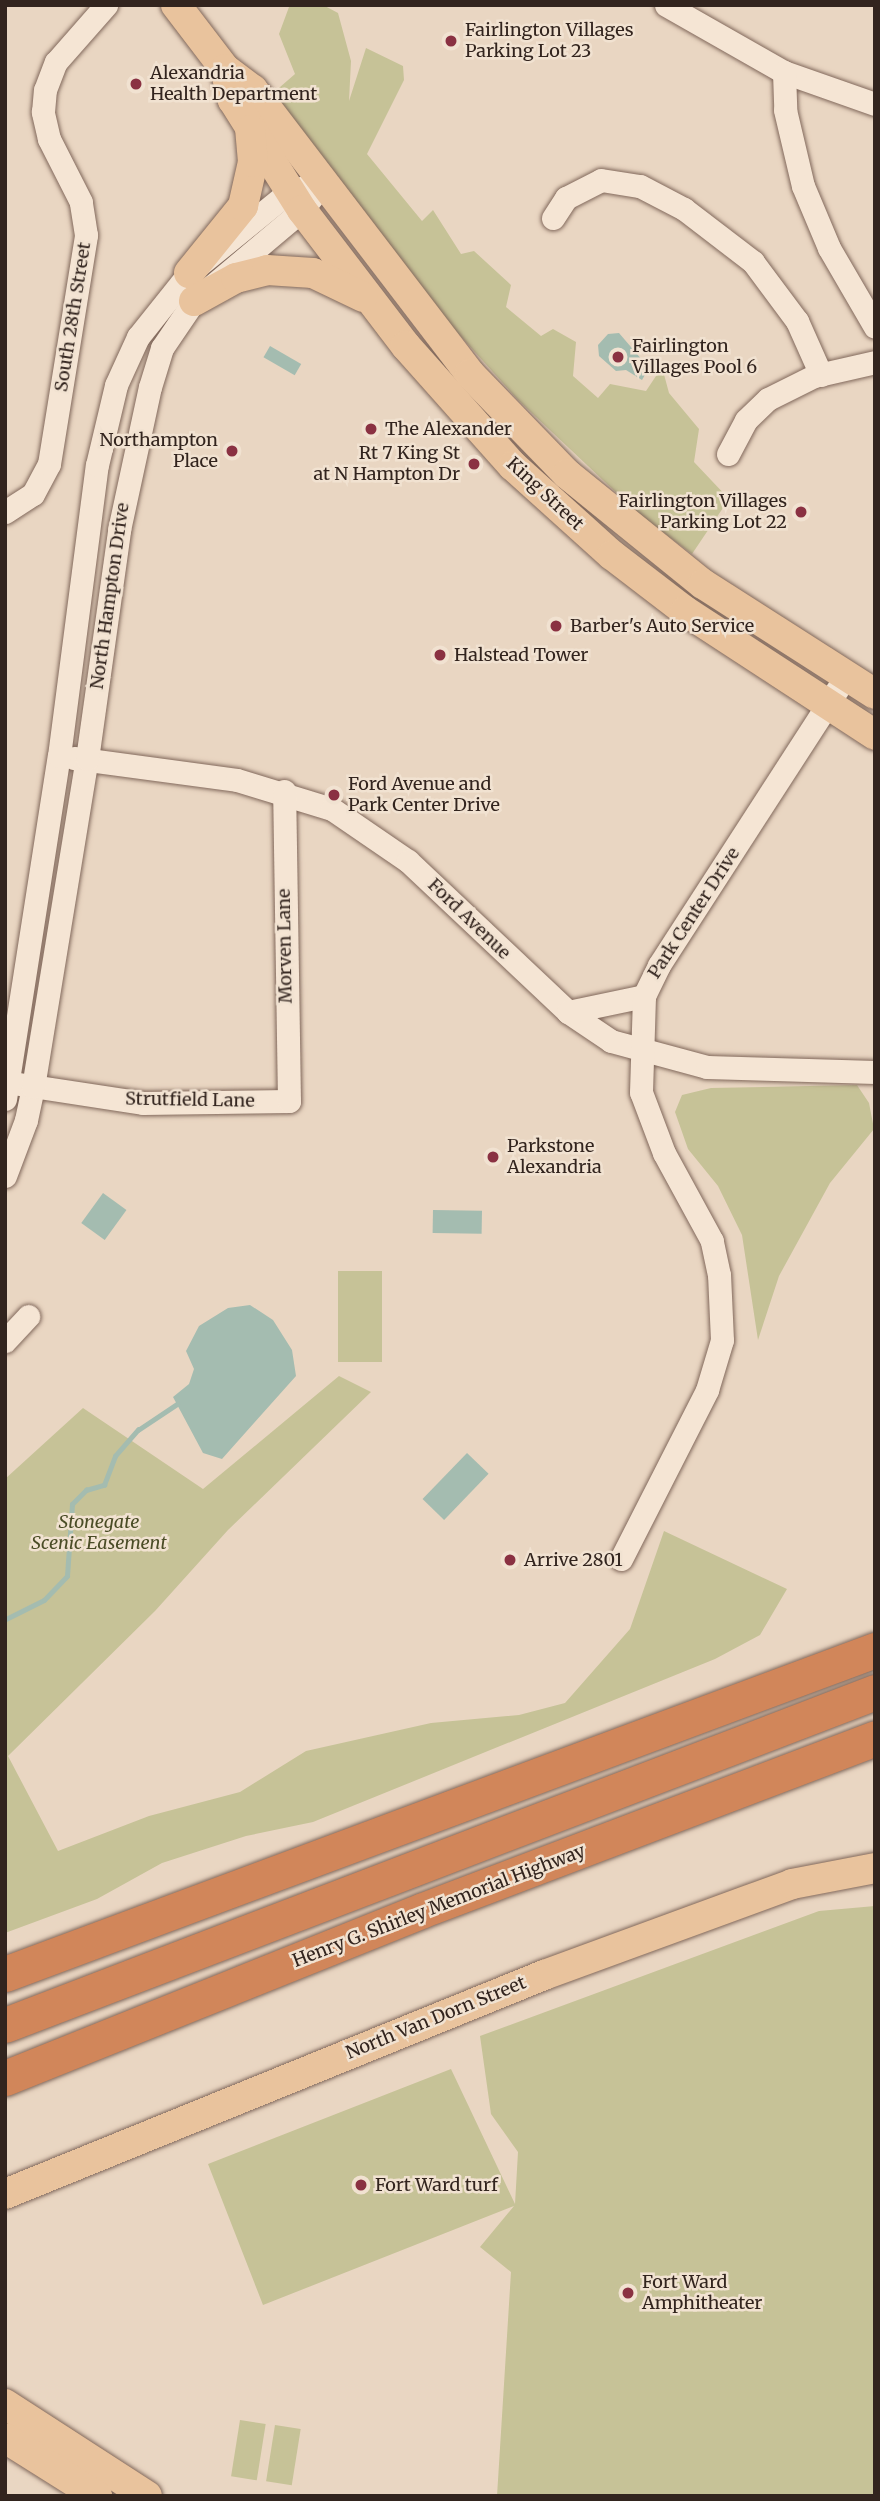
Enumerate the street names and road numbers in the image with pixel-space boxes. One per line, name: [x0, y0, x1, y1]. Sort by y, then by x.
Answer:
street label: South 28th Street: [50, 241, 96, 393]
street label: King Street: [502, 453, 588, 535]
street label: North Hampton Drive: [86, 501, 134, 691]
street label: Park Center Drive: [644, 843, 744, 983]
street label: Ford Avenue: [423, 874, 515, 964]
street label: Morven Lane: [273, 888, 297, 1004]
street label: Strutfield Lane: [125, 1088, 255, 1112]
street label: Henry G. Shirley Memorial Highway: [290, 1840, 588, 1972]
street label: North Van Dorn Street: [343, 1972, 529, 2064]

